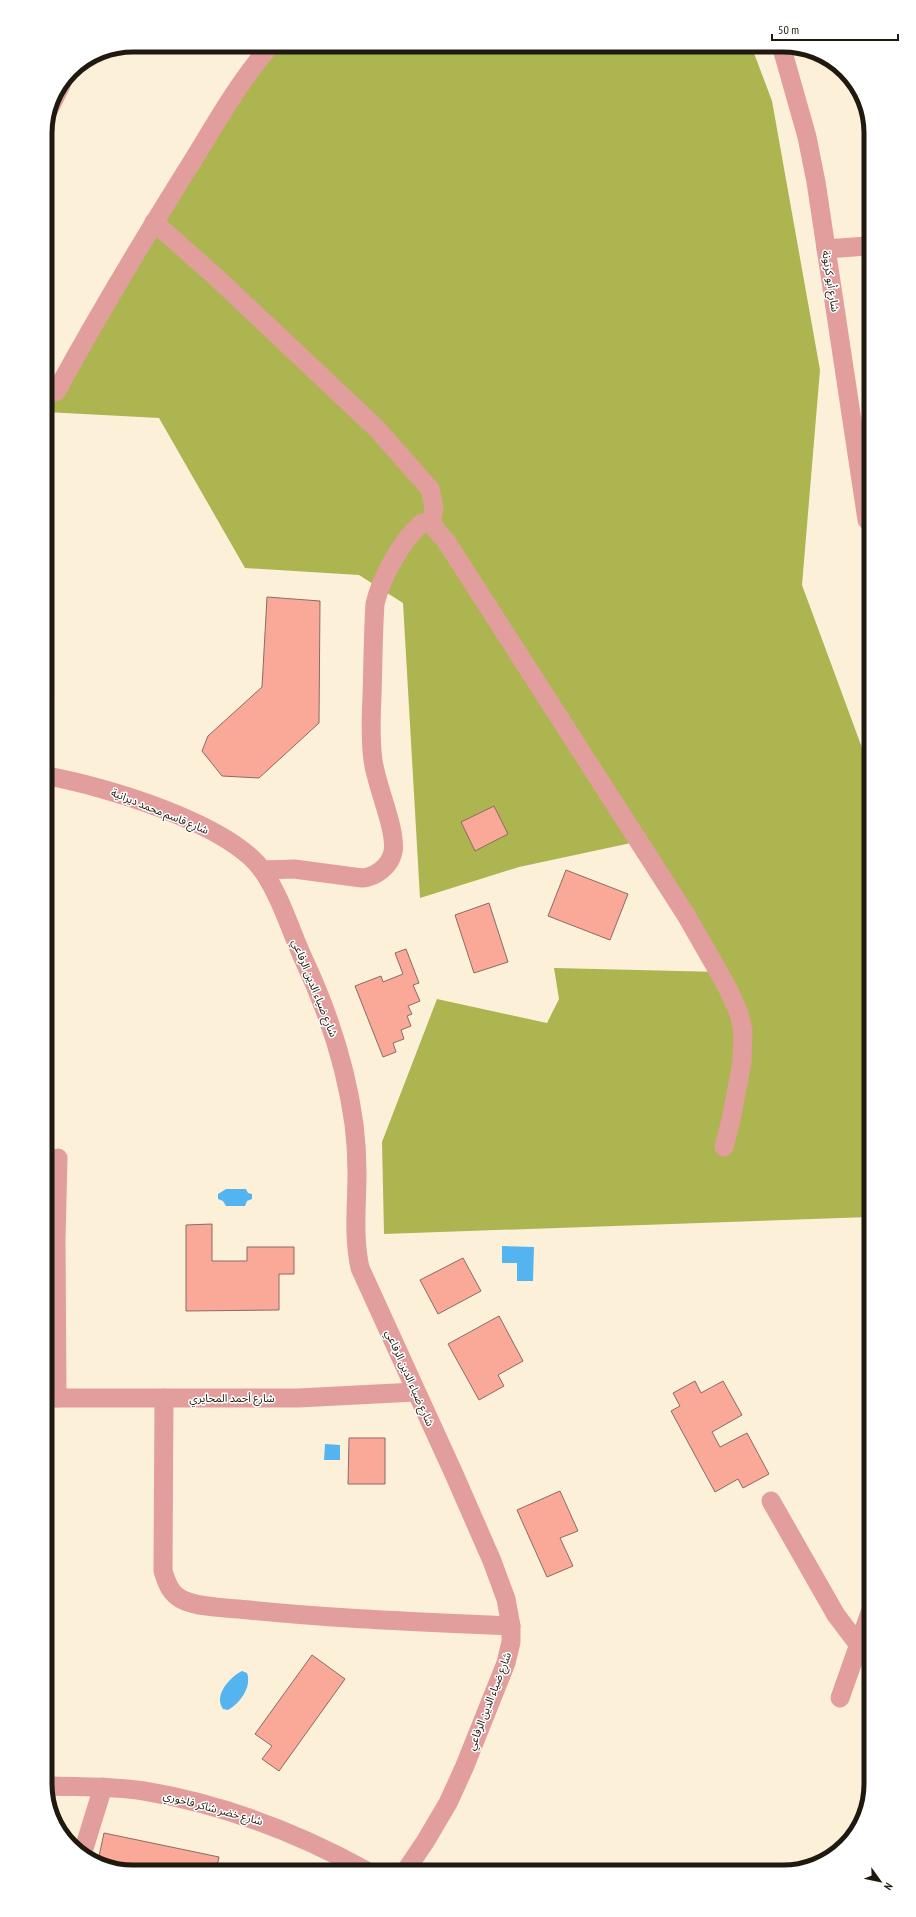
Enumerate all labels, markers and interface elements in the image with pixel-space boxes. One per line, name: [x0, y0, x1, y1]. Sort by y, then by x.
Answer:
scale bar: [772, 16, 898, 42]
text: 50 m: [778, 22, 799, 37]
street label: شارع أبو كرتونة: [818, 249, 843, 313]
street label: شارع قاسم محمد ديرانية: [108, 785, 211, 839]
street label: شارع ضياء الدين الرفاعي: [287, 937, 341, 1040]
street label: شارع ضياء الدين الرفاعي: [380, 1328, 438, 1430]
street label: شارع أحمد المحايري: [189, 1391, 275, 1408]
street label: شارع ضياء الدين الرفاعي: [464, 1650, 517, 1753]
street label: شارع خضر شاكر فاخوري: [161, 1788, 265, 1831]
north arrow: [860, 1861, 900, 1901]
text: N: [881, 1880, 896, 1893]

